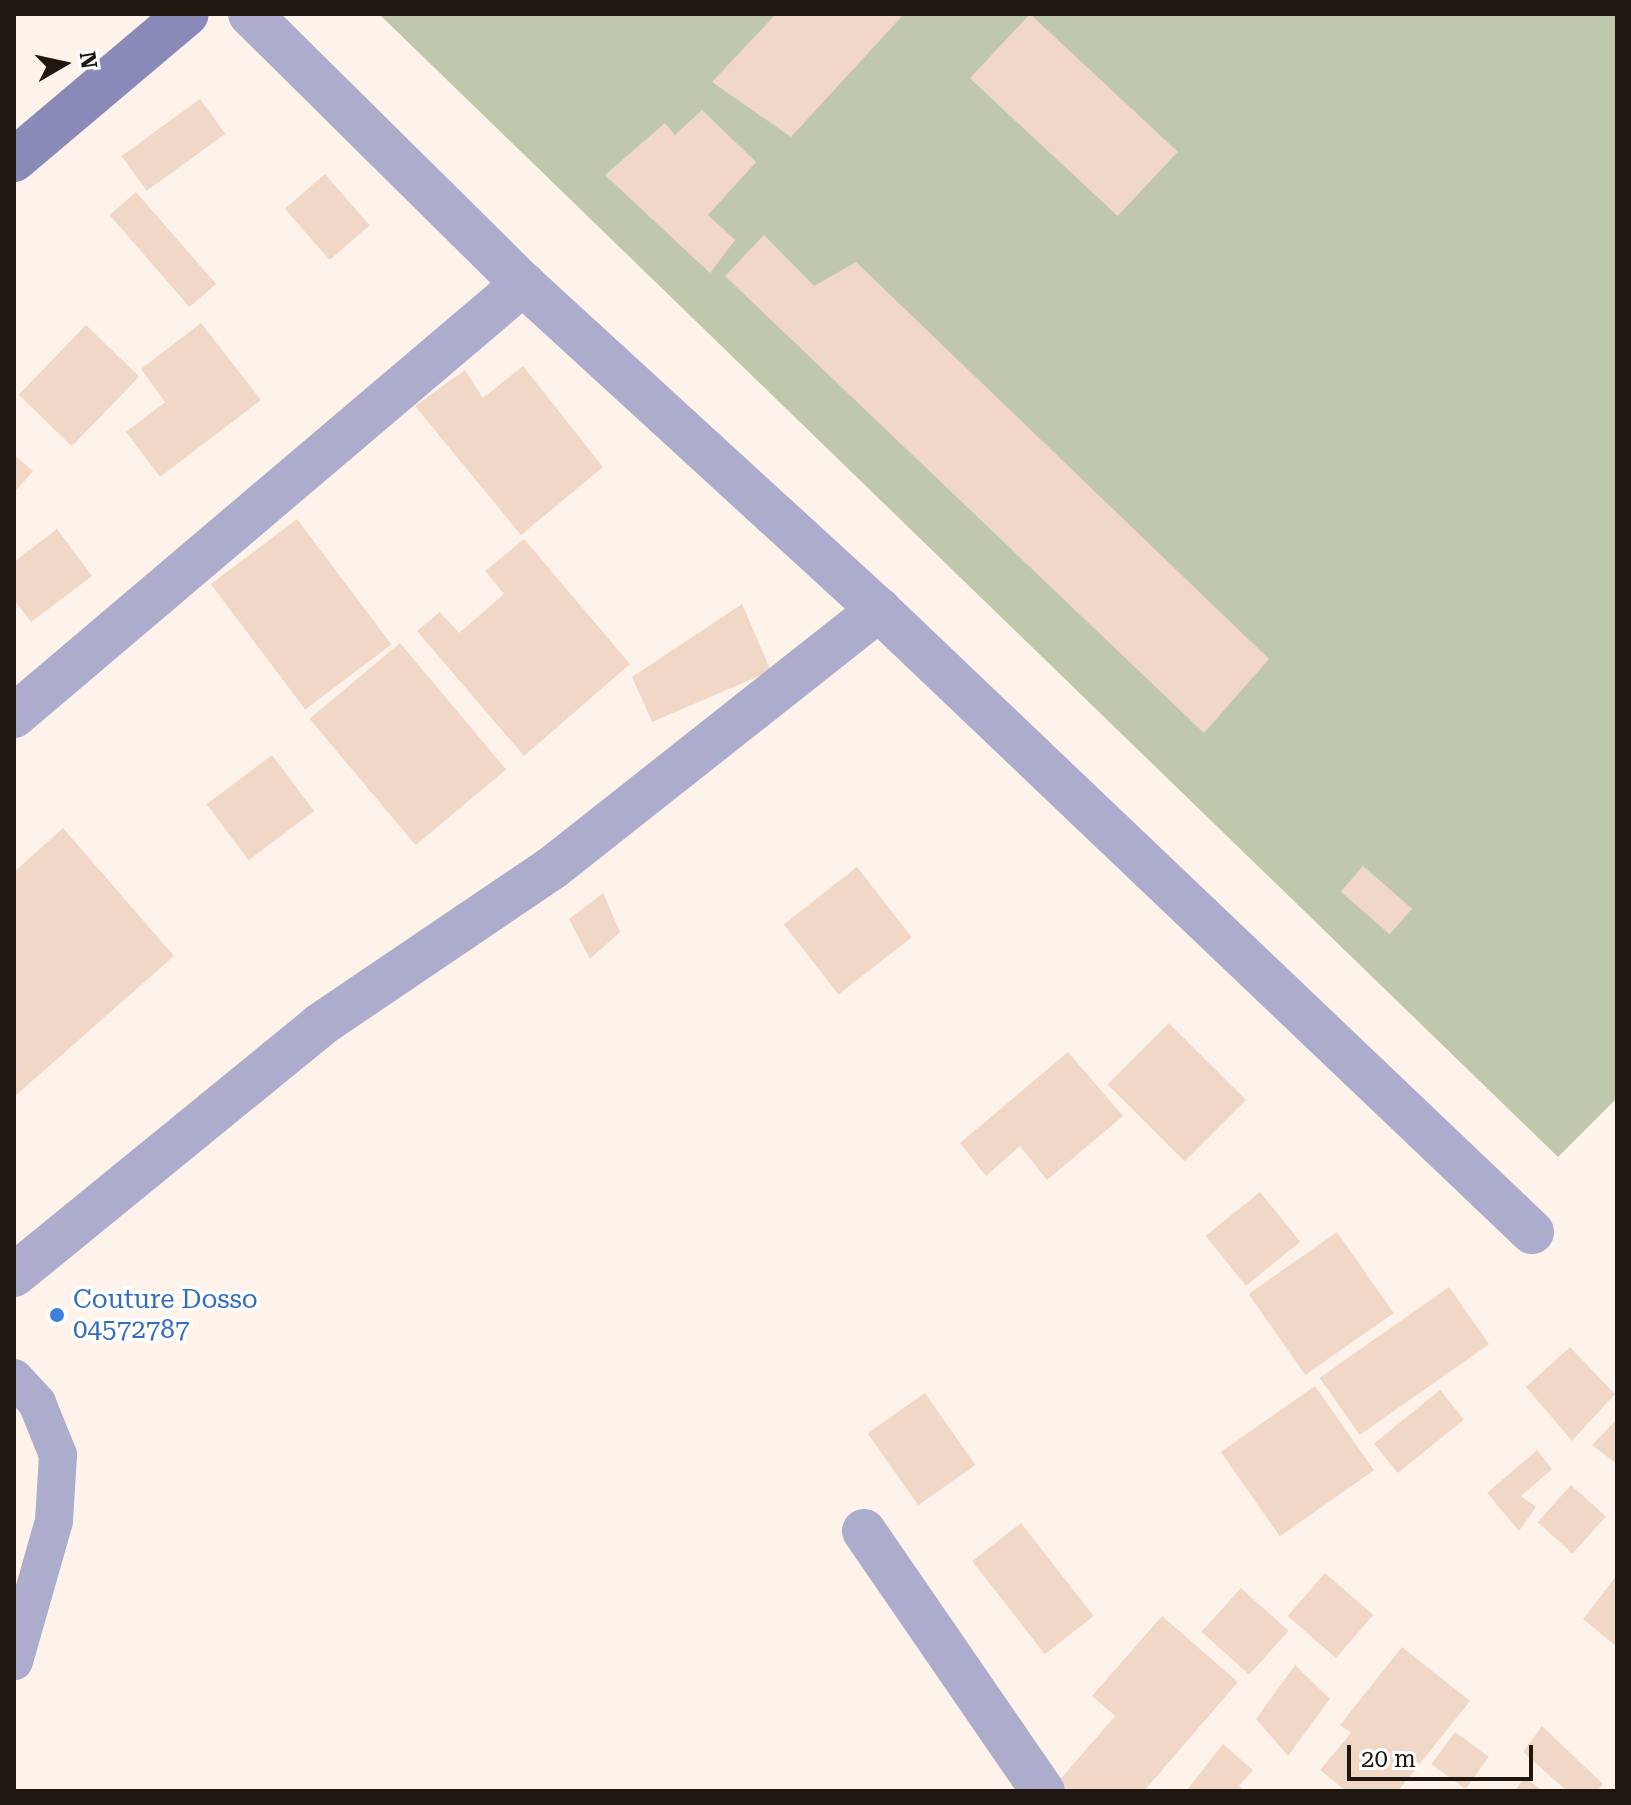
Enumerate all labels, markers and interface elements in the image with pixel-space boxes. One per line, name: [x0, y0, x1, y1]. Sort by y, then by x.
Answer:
north arrow: [24, 24, 104, 104]
text: N: [75, 50, 102, 70]
place label: Couture Dosso 04572787: [73, 1284, 258, 1346]
marker: Couture Dosso 04572787: [48, 1306, 66, 1324]
scale bar: [1351, 1729, 1537, 1779]
text: 20 m: [1361, 1745, 1416, 1773]

